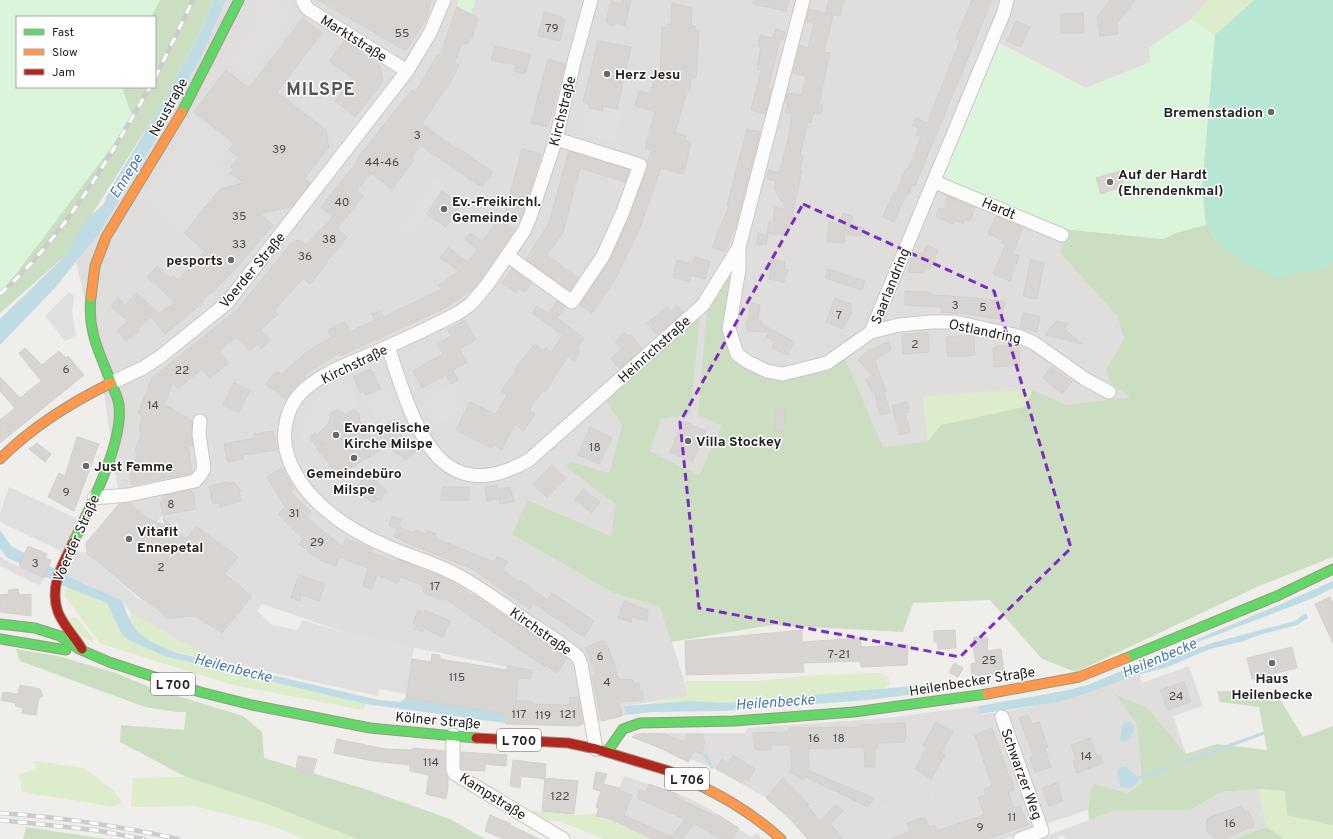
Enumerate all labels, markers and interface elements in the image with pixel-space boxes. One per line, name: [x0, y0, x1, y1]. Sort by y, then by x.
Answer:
street label: Marktstraße: [317, 12, 390, 66]
legend: [16, 16, 156, 88]
house number: 79: [545, 21, 559, 37]
text: Fast: [52, 25, 74, 41]
house number: 55: [395, 26, 409, 42]
text: Slow: [52, 45, 78, 61]
text: Jam: [52, 65, 75, 81]
place label: Herz Jesu: [615, 67, 680, 84]
marker: Herz Jesu: [602, 69, 612, 79]
street label: Neustraße: [146, 75, 192, 140]
street label: Kirchstraße: [547, 75, 580, 148]
district label: MILSPE: [286, 79, 356, 102]
place label: Bremenstadion: [1163, 105, 1263, 122]
marker: Bremenstadion: [1266, 107, 1276, 117]
house number: 3: [413, 128, 421, 144]
house number: 39: [272, 142, 286, 158]
water label: Ennepe: [106, 151, 148, 202]
house number: 44-46: [365, 155, 399, 171]
place label: Auf der Hardt (Ehrendenkmal): [1118, 167, 1223, 200]
marker: Auf der Hardt (Ehrendenkmal): [1105, 177, 1115, 187]
place label: Ev.-Freikirchl. Gemeinde: [452, 194, 541, 227]
house number: 40: [334, 195, 350, 211]
street label: Hardt: [979, 195, 1018, 224]
marker: Ev.-Freikirchl. Gemeinde: [439, 204, 449, 214]
house number: 35: [232, 209, 246, 225]
street label: Voerder Straße: [217, 230, 290, 312]
house number: 38: [322, 232, 336, 248]
house number: 33: [232, 237, 246, 253]
street label: Saarlandring: [868, 246, 914, 327]
house number: 36: [298, 249, 312, 265]
place label: pesports: [166, 253, 223, 270]
marker: pesports: [226, 255, 236, 265]
house number: 3: [951, 298, 959, 314]
house number: 5: [979, 300, 987, 316]
house number: 7: [836, 308, 842, 324]
street label: Heinrichstraße: [615, 313, 695, 387]
street label: Ostlandring: [947, 317, 1022, 348]
house number: 2: [911, 337, 919, 353]
street label: Kirchstraße: [319, 342, 391, 389]
house number: 6: [62, 362, 70, 378]
house number: 22: [175, 363, 189, 379]
house number: 14: [147, 398, 159, 414]
place label: Evangelische Kirche Milspe: [344, 420, 433, 453]
marker: Evangelische Kirche Milspe: [331, 430, 341, 440]
place label: Villa Stockey: [696, 434, 781, 451]
marker: Villa Stockey: [683, 436, 693, 446]
house number: 18: [589, 440, 601, 456]
marker: Gemeindebüro Milspe: [349, 453, 359, 463]
place label: Just Femme: [94, 459, 173, 476]
marker: Just Femme: [81, 461, 91, 471]
place label: Gemeindebüro Milspe: [306, 466, 402, 499]
house number: 9: [62, 485, 70, 501]
street label: Voerder Straße: [51, 492, 104, 585]
house number: 8: [167, 497, 175, 513]
house number: 31: [288, 506, 300, 522]
place label: Vitafit Ennepetal: [137, 524, 203, 557]
marker: Vitafit Ennepetal: [124, 534, 134, 544]
house number: 29: [310, 535, 324, 551]
house number: 3: [31, 556, 39, 572]
house number: 2: [157, 560, 165, 576]
house number: 17: [430, 579, 440, 595]
street label: Kirchstraße: [506, 605, 574, 660]
water label: Heilenbecke: [1119, 635, 1200, 684]
house number: 7-21: [828, 647, 850, 663]
house number: 6: [596, 649, 604, 665]
water label: Heilenbecke: [192, 651, 274, 688]
house number: 25: [982, 653, 996, 669]
marker: Haus Heilenbecke: [1267, 658, 1277, 668]
street label: Heilenbecker Straße: [908, 664, 1036, 701]
house number: 115: [449, 670, 465, 686]
place label: Haus Heilenbecke: [1231, 671, 1313, 704]
road number: L 700: [151, 673, 195, 695]
house number: 4: [603, 675, 611, 691]
house number: 24: [1169, 689, 1183, 705]
water label: Heilenbecke: [735, 691, 816, 716]
house number: 117: [511, 707, 527, 723]
house number: 121: [560, 707, 576, 723]
house number: 119: [535, 708, 551, 724]
street label: Kölner Straße: [394, 709, 481, 734]
street label: Schwarzer Weg: [996, 727, 1045, 822]
road number: L 700: [497, 729, 541, 751]
house number: 16: [808, 731, 820, 747]
house number: 18: [833, 731, 845, 747]
house number: 14: [1080, 749, 1092, 765]
house number: 114: [423, 755, 439, 771]
road number: L 706: [665, 768, 709, 790]
street label: Kampstraße: [456, 770, 529, 824]
house number: 122: [550, 789, 570, 805]
house number: 11: [1008, 810, 1016, 826]
house number: 16: [1224, 816, 1236, 832]
house number: 9: [976, 820, 984, 836]

